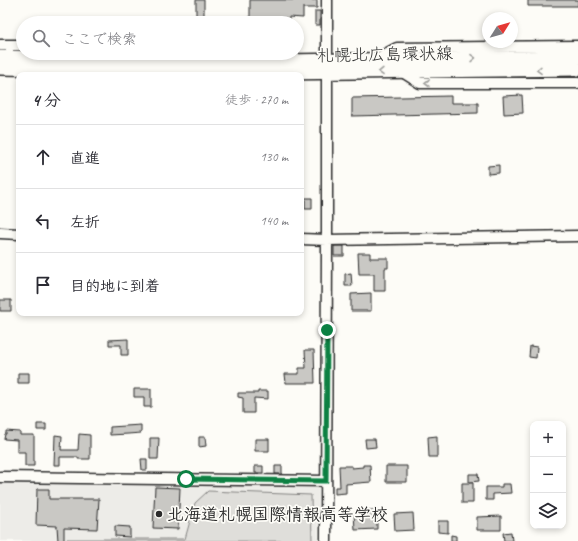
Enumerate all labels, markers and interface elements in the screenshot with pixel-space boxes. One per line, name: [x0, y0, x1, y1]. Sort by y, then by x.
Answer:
north arrow: [482, 12, 518, 48]
search box: [16, 16, 304, 60]
icon: search: [30, 27, 52, 49]
text: ここで検索: [62, 30, 137, 49]
street label: 札幌北広島環状線: [317, 43, 453, 66]
one-way arrow: [470, 54, 476, 62]
one-way arrow: [536, 65, 542, 74]
one-way arrow: [378, 67, 384, 76]
one-way arrow: [424, 79, 430, 87]
text: 4 分: [32, 90, 61, 111]
text: 徒歩 · 270 m: [225, 92, 288, 108]
icon: ahead: [32, 146, 54, 168]
text: 直進: [70, 149, 100, 168]
text: 130 m: [260, 149, 288, 165]
icon: left: [32, 210, 54, 232]
text: 左折: [70, 213, 100, 232]
text: 140 m: [260, 213, 288, 229]
icon: arrive: [32, 274, 54, 296]
text: 目的地に到着: [70, 277, 160, 296]
route end: [318, 321, 336, 339]
map controls: [530, 421, 566, 529]
button: +: [530, 421, 566, 457]
button: −: [530, 457, 566, 493]
route start: [177, 470, 195, 488]
button: layers: [530, 493, 566, 529]
place label: 北海道札幌国際情報高等学校: [167, 504, 388, 525]
marker: 北海道札幌国際情報高等学校: [154, 509, 164, 519]

